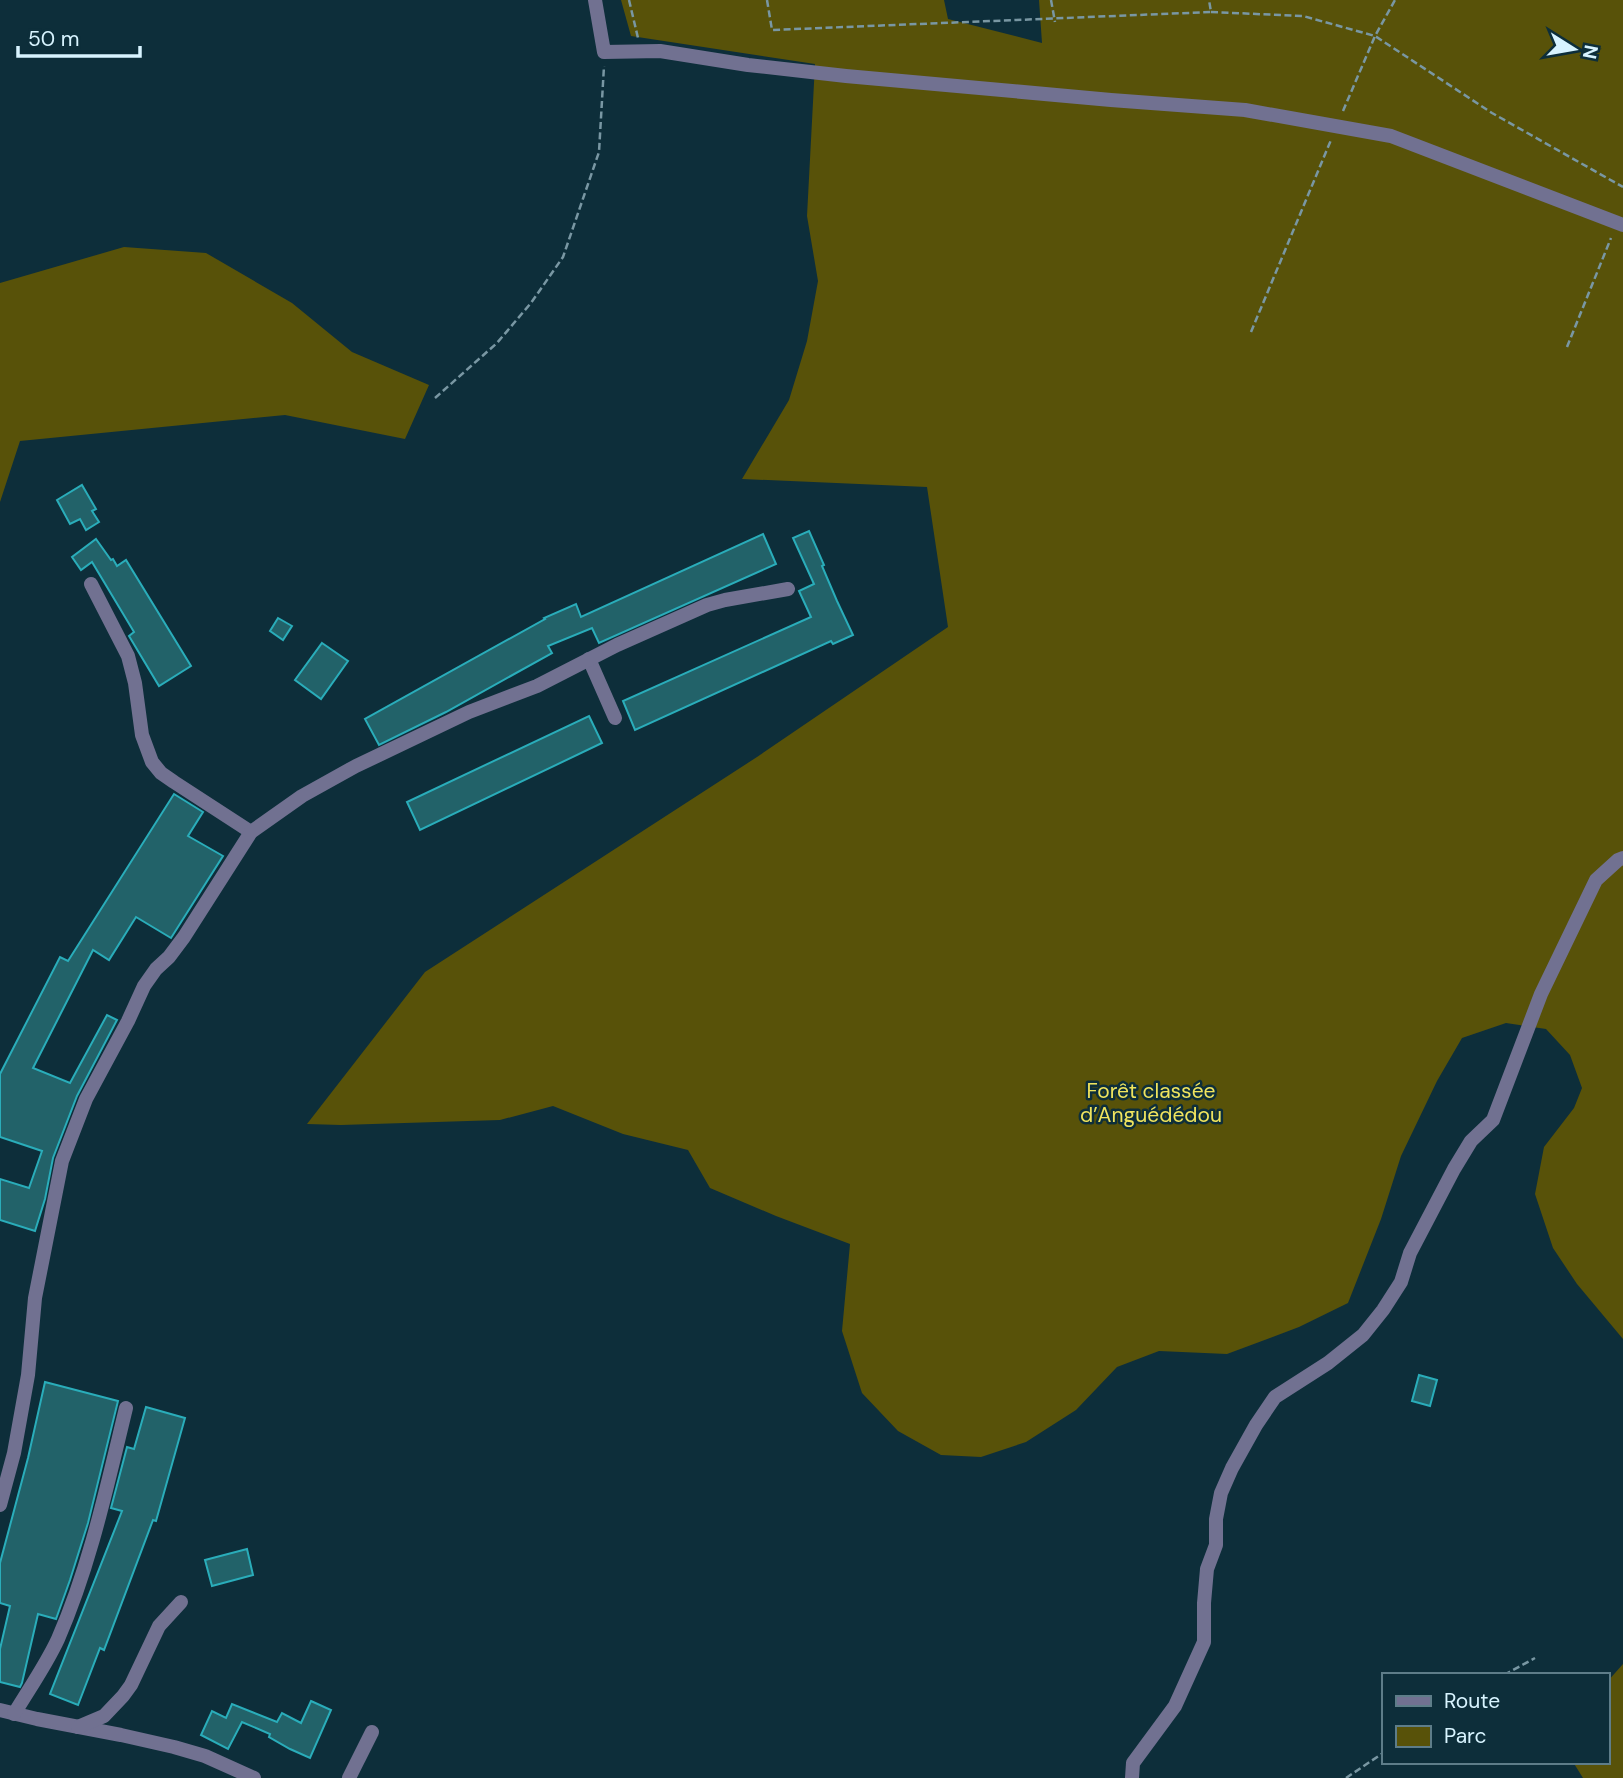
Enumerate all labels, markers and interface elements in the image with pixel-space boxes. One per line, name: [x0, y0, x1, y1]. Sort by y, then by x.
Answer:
scale bar: [18, 14, 140, 58]
north arrow: [1539, 14, 1609, 84]
text: 50 m: [28, 25, 79, 53]
text: N: [1577, 43, 1604, 61]
park label: Forêt classée d’Anguédédou: [1080, 1077, 1222, 1129]
legend: [1382, 1673, 1609, 1764]
text: Route: [1444, 1687, 1500, 1715]
text: Parc: [1444, 1722, 1487, 1750]

